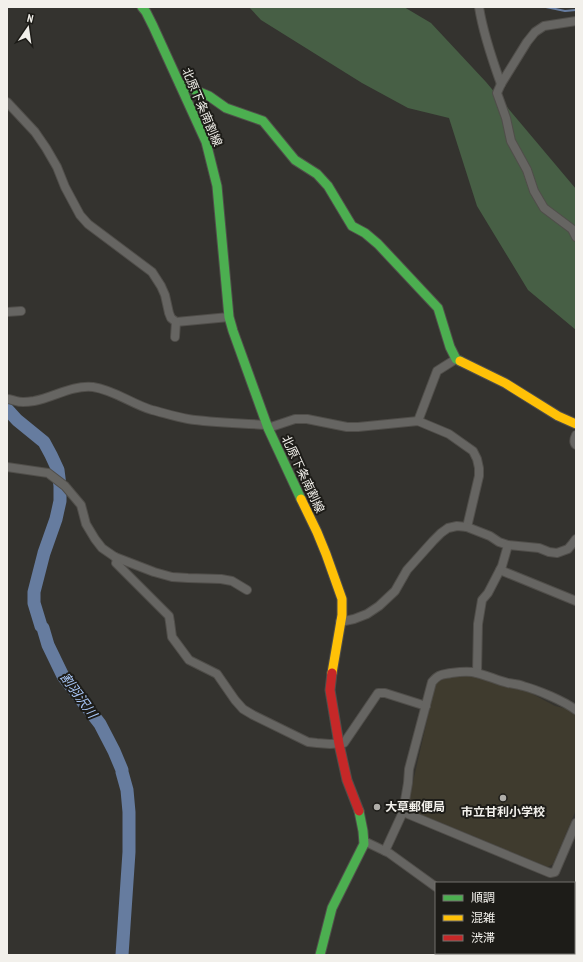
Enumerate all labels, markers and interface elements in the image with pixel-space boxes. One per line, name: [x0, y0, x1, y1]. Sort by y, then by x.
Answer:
north arrow: [8, 8, 48, 48]
text: N: [26, 11, 35, 26]
street label: 北原下条南割線: [179, 65, 226, 148]
street label: 北原下条南割線: [279, 433, 328, 515]
water label: 割羽沢川: [56, 669, 102, 723]
marker: 市立甘利小学校: [498, 793, 508, 803]
place label: 大草郵便局: [385, 799, 445, 814]
marker: 大草郵便局: [372, 802, 382, 812]
place label: 市立甘利小学校: [461, 804, 545, 819]
legend: [435, 882, 575, 954]
text: 順調: [471, 890, 495, 905]
text: 混雑: [471, 910, 495, 925]
text: 渋滞: [471, 930, 495, 945]

